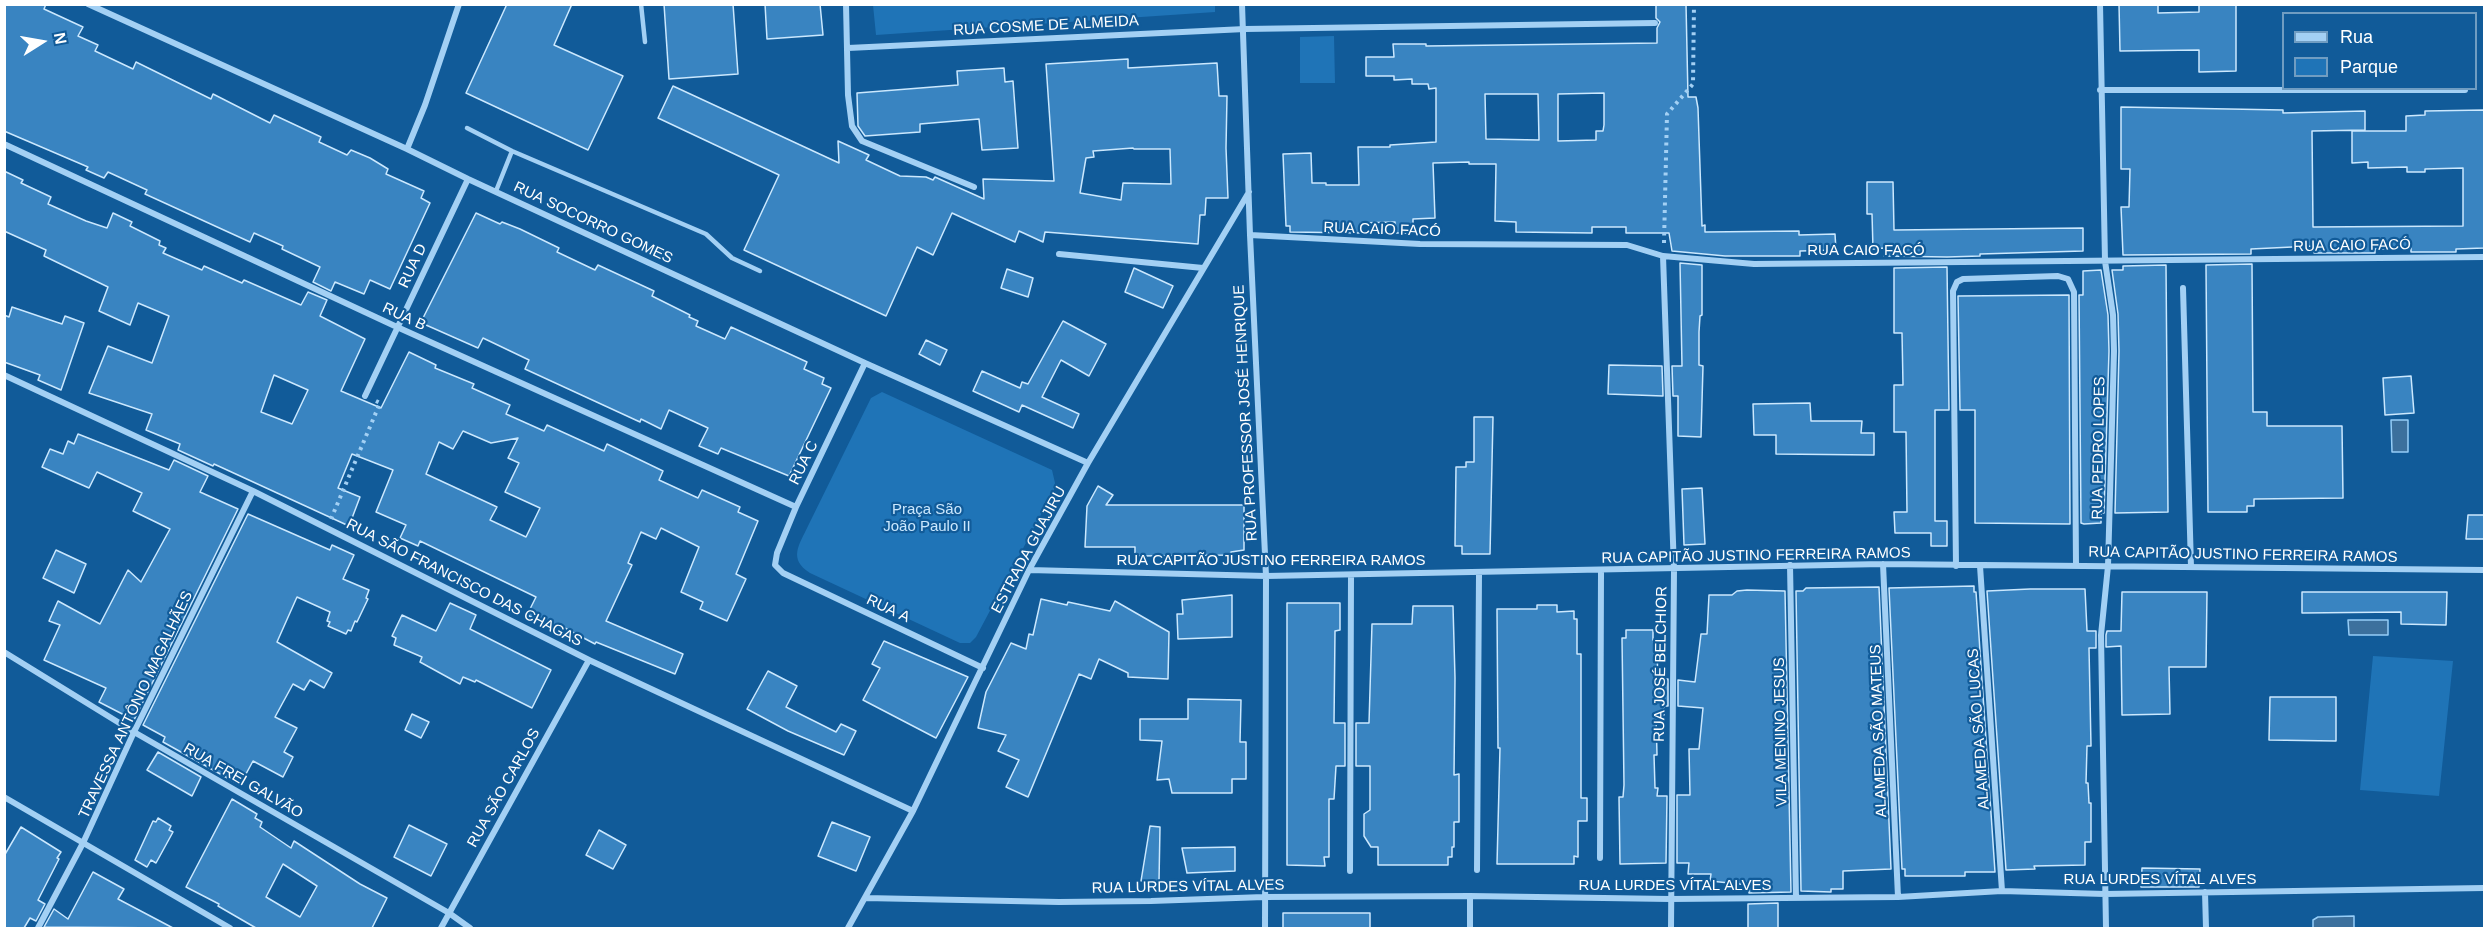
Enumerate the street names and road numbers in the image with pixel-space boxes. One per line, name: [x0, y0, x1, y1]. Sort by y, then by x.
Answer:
street label: RUA COSME DE ALMEIDA: [953, 12, 1139, 40]
street label: RUA SOCORRO GOMES: [511, 178, 675, 268]
street label: RUA CAIO FACÓ: [1323, 219, 1441, 241]
street label: RUA CAIO FACÓ: [2293, 236, 2411, 256]
street label: RUA D: [395, 241, 431, 291]
street label: RUA CAIO FACÓ: [1807, 242, 1925, 260]
street label: RUA PROFESSOR JOSÉ HENRIQUE: [1230, 284, 1262, 542]
street label: RUA B: [379, 299, 429, 335]
street label: RUA PEDRO LOPES: [2089, 376, 2109, 520]
street label: RUA C: [786, 438, 822, 488]
street label: ESTRADA GUAJIRU: [988, 484, 1070, 616]
street label: RUA SÃO FRANCISCO DAS CHAGAS: [343, 515, 585, 651]
street label: RUA CAPITÃO JUSTINO FERREIRA RAMOS: [2088, 543, 2398, 567]
street label: RUA CAPITÃO JUSTINO FERREIRA RAMOS: [1601, 544, 1911, 568]
street label: RUA CAPITÃO JUSTINO FERREIRA RAMOS: [1116, 552, 1426, 570]
street label: RUA JOSÉ BELCHIOR: [1651, 586, 1671, 742]
street label: TRAVESSA ANTÔNIO MAGALHÃES: [75, 588, 197, 822]
street label: RUA A: [863, 591, 913, 627]
street label: ALAMEDA SÃO MATEUS: [1867, 644, 1891, 818]
street label: ALAMEDA SÃO LUCAS: [1964, 648, 1994, 810]
street label: VILA MENINO JESUS: [1771, 657, 1791, 807]
street label: RUA SÃO CARLOS: [464, 725, 544, 851]
street label: RUA FREI GALVÃO: [180, 740, 306, 822]
street label: RUA LURDES VÍTAL ALVES: [2064, 871, 2256, 889]
street label: RUA LURDES VÍTAL ALVES: [1091, 876, 1285, 898]
street label: RUA LURDES VÍTAL ALVES: [1579, 877, 1771, 895]

